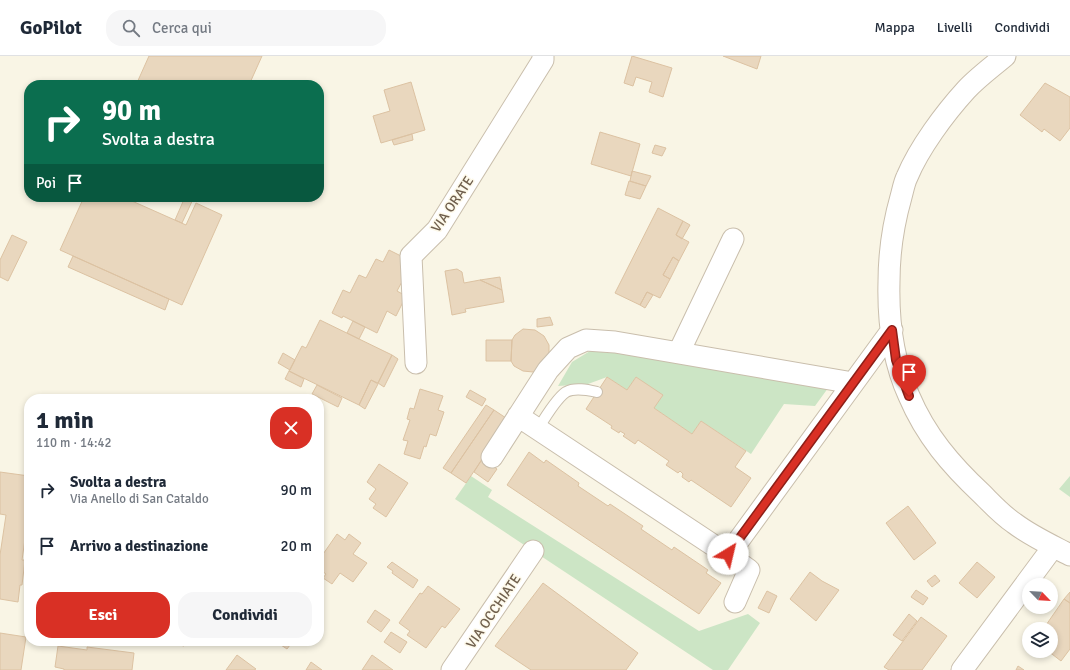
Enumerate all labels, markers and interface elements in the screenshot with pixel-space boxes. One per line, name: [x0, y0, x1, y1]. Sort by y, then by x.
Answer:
search box: [106, 10, 386, 46]
text: GoPilot: [20, 16, 82, 40]
icon: search: [120, 17, 142, 39]
text: Cerca qui: [152, 19, 212, 37]
text: Mappa: [875, 19, 915, 36]
text: Livelli: [937, 19, 973, 36]
text: Condividi: [995, 19, 1050, 36]
text: 90 m: [102, 94, 161, 128]
icon: right: [36, 96, 88, 148]
text: Svolta a destra: [102, 128, 215, 150]
icon: arrive: [64, 172, 86, 194]
street label: VIA ORATE: [427, 173, 477, 236]
text: Poi: [36, 174, 56, 192]
pin: [892, 355, 926, 396]
icon: arrive: [898, 361, 920, 383]
text: 1 min: [36, 405, 94, 435]
button: close: [270, 407, 312, 449]
text: 110 m · 14:42: [36, 435, 112, 451]
text: Svolta a destra: [70, 473, 166, 491]
icon: right: [36, 479, 58, 501]
text: 90 m: [281, 481, 312, 499]
text: Via Anello di San Cataldo: [70, 491, 209, 507]
position arrow: [707, 533, 749, 575]
icon: arrive: [36, 535, 58, 557]
text: Arrivo a destinazione: [70, 537, 208, 555]
text: 20 m: [281, 537, 312, 555]
street label: VIA OCCHIATE: [462, 571, 525, 652]
north arrow: [1022, 578, 1058, 614]
map controls: [1022, 578, 1058, 658]
button: Esci: [36, 592, 170, 638]
button: Condividi: [178, 592, 312, 638]
button: layers: [1022, 622, 1058, 658]

